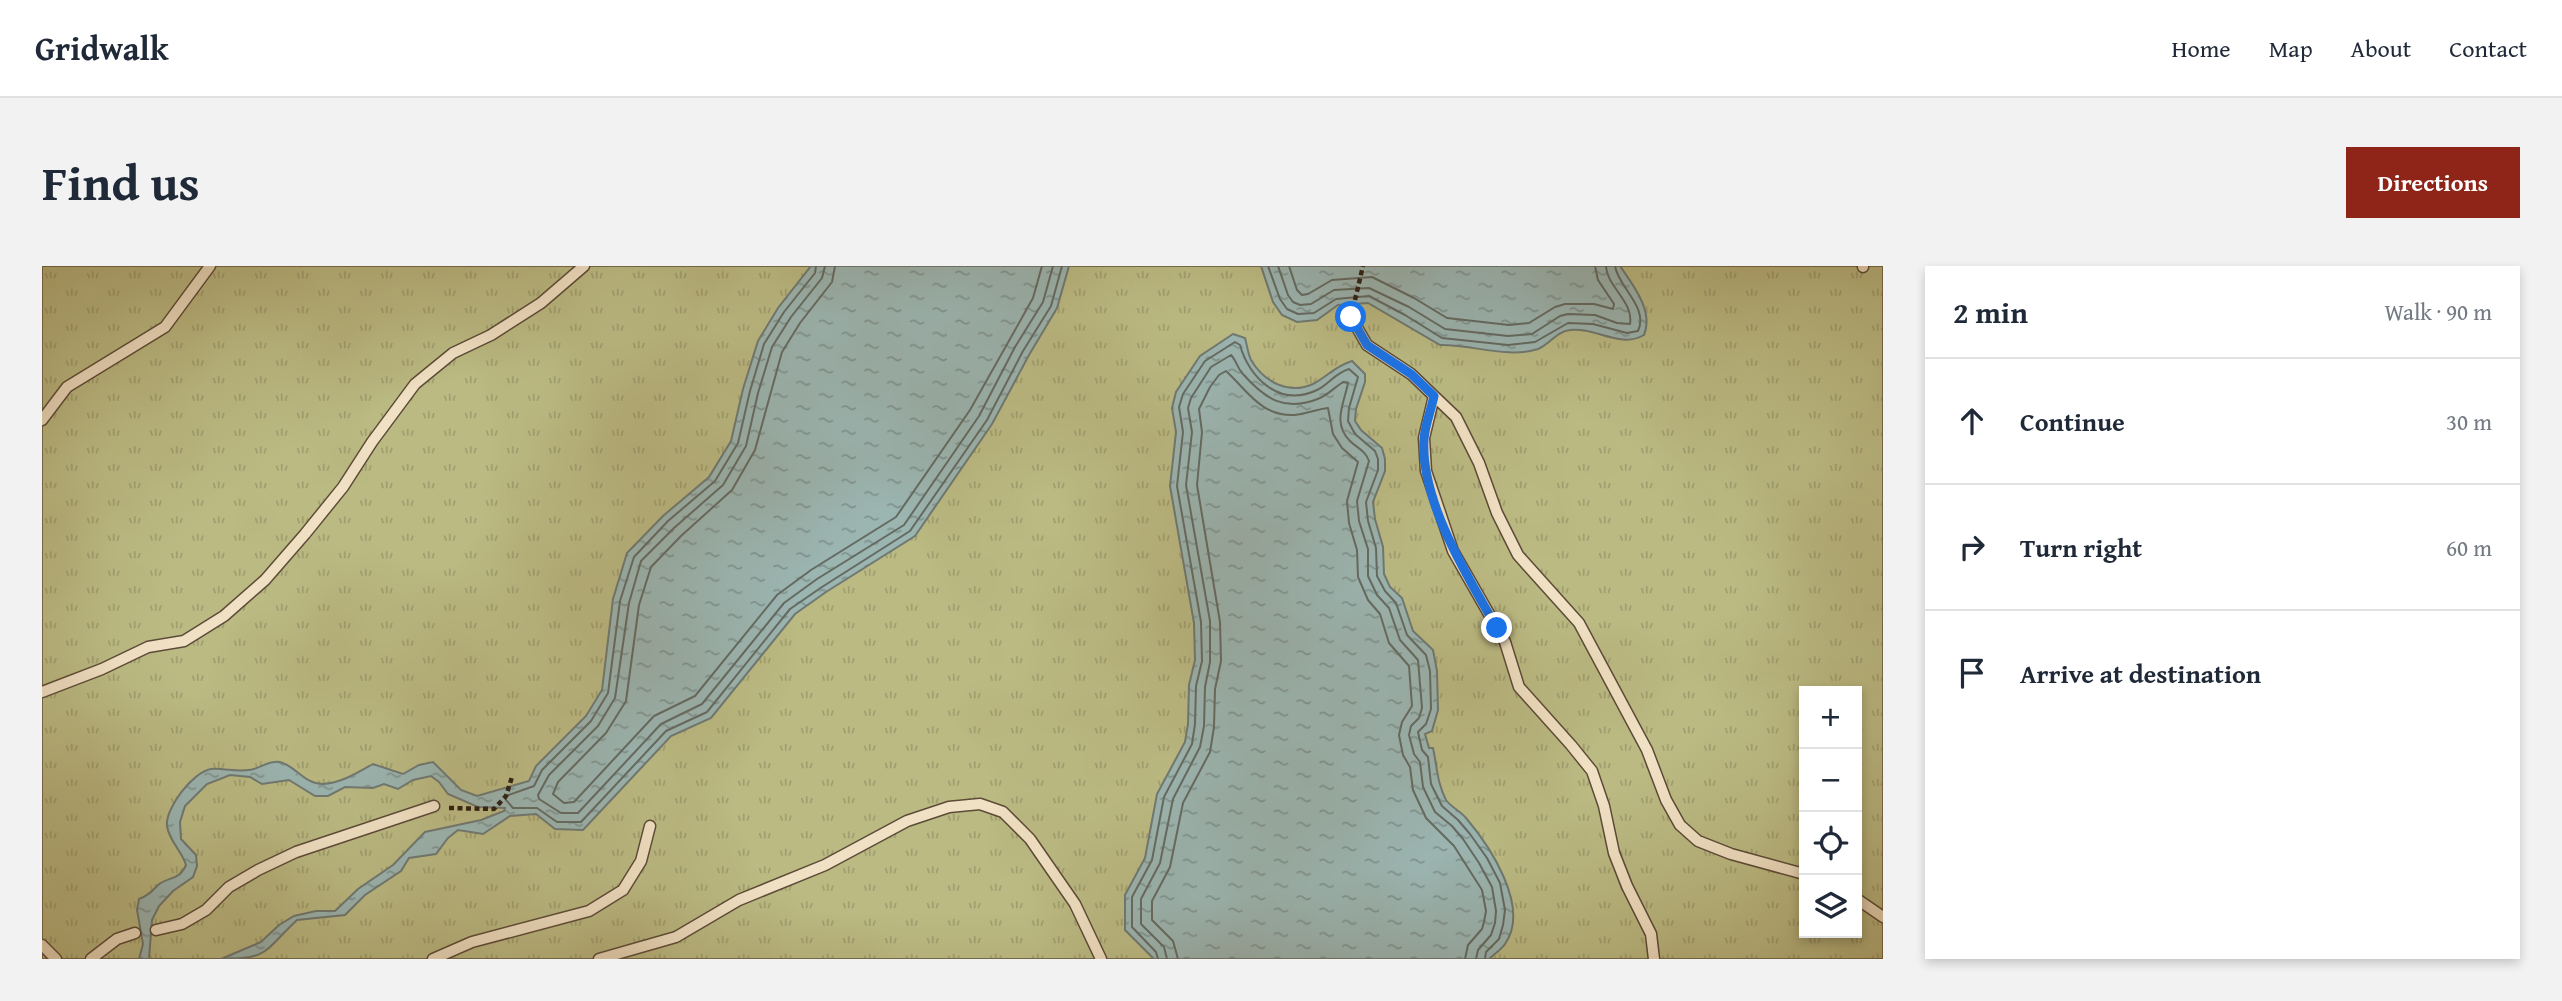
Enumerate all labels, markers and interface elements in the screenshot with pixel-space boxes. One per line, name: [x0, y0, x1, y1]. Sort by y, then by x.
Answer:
text: Gridwalk: [35, 24, 169, 72]
text: Home: [2172, 31, 2231, 66]
text: Map: [2269, 31, 2313, 66]
text: About: [2351, 31, 2411, 66]
text: Contact: [2449, 31, 2527, 66]
text: Find us: [42, 146, 200, 218]
button: Directions: [2346, 147, 2520, 218]
text: 2 min: [1953, 290, 2028, 334]
text: Walk · 90 m: [2384, 295, 2492, 328]
route start: [1335, 301, 1366, 332]
icon: ahead: [1953, 402, 1991, 440]
text: Continue: [2020, 402, 2125, 441]
text: 30 m: [2446, 405, 2492, 438]
icon: right: [1953, 528, 1991, 566]
text: Turn right: [2020, 528, 2142, 567]
text: 60 m: [2446, 531, 2492, 564]
route end: [1481, 612, 1512, 643]
icon: arrive: [1953, 654, 1991, 692]
text: Arrive at destination: [2020, 654, 2261, 693]
map controls: [1799, 686, 1862, 938]
button: +: [1799, 686, 1862, 749]
button: −: [1799, 749, 1862, 812]
button: locate: [1799, 812, 1862, 875]
button: layers: [1799, 875, 1862, 938]

